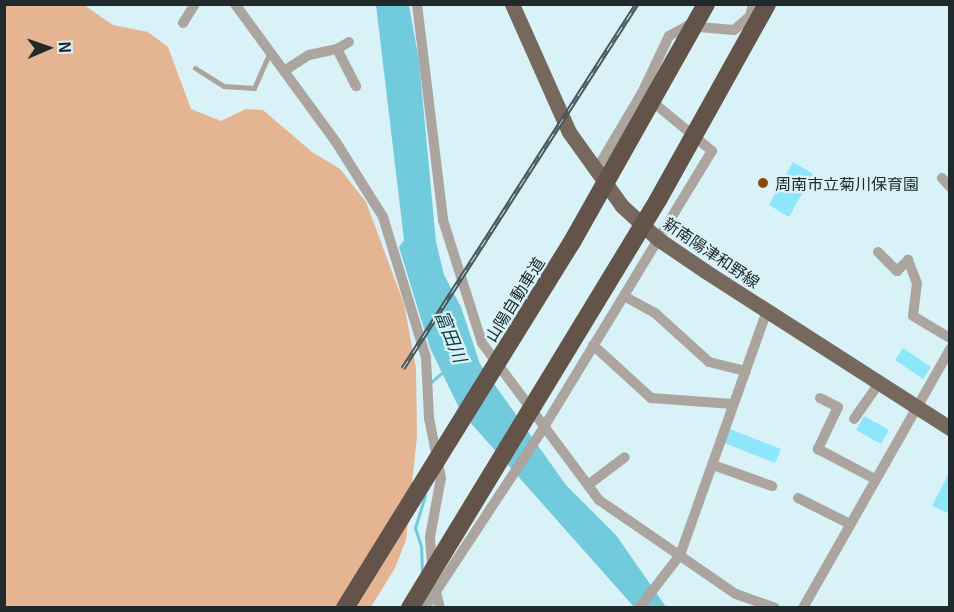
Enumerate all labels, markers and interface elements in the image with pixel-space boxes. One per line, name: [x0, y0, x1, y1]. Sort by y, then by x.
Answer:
north arrow: [18, 18, 78, 78]
text: N: [54, 41, 78, 54]
place label: 周南市立菊川保育園: [775, 173, 919, 193]
marker: 周南市立菊川保育園: [756, 176, 770, 190]
street label: 新南陽津和野線: [660, 213, 764, 291]
street label: 山陽自動車道: [480, 253, 548, 345]
water label: 富田川: [432, 307, 472, 365]

